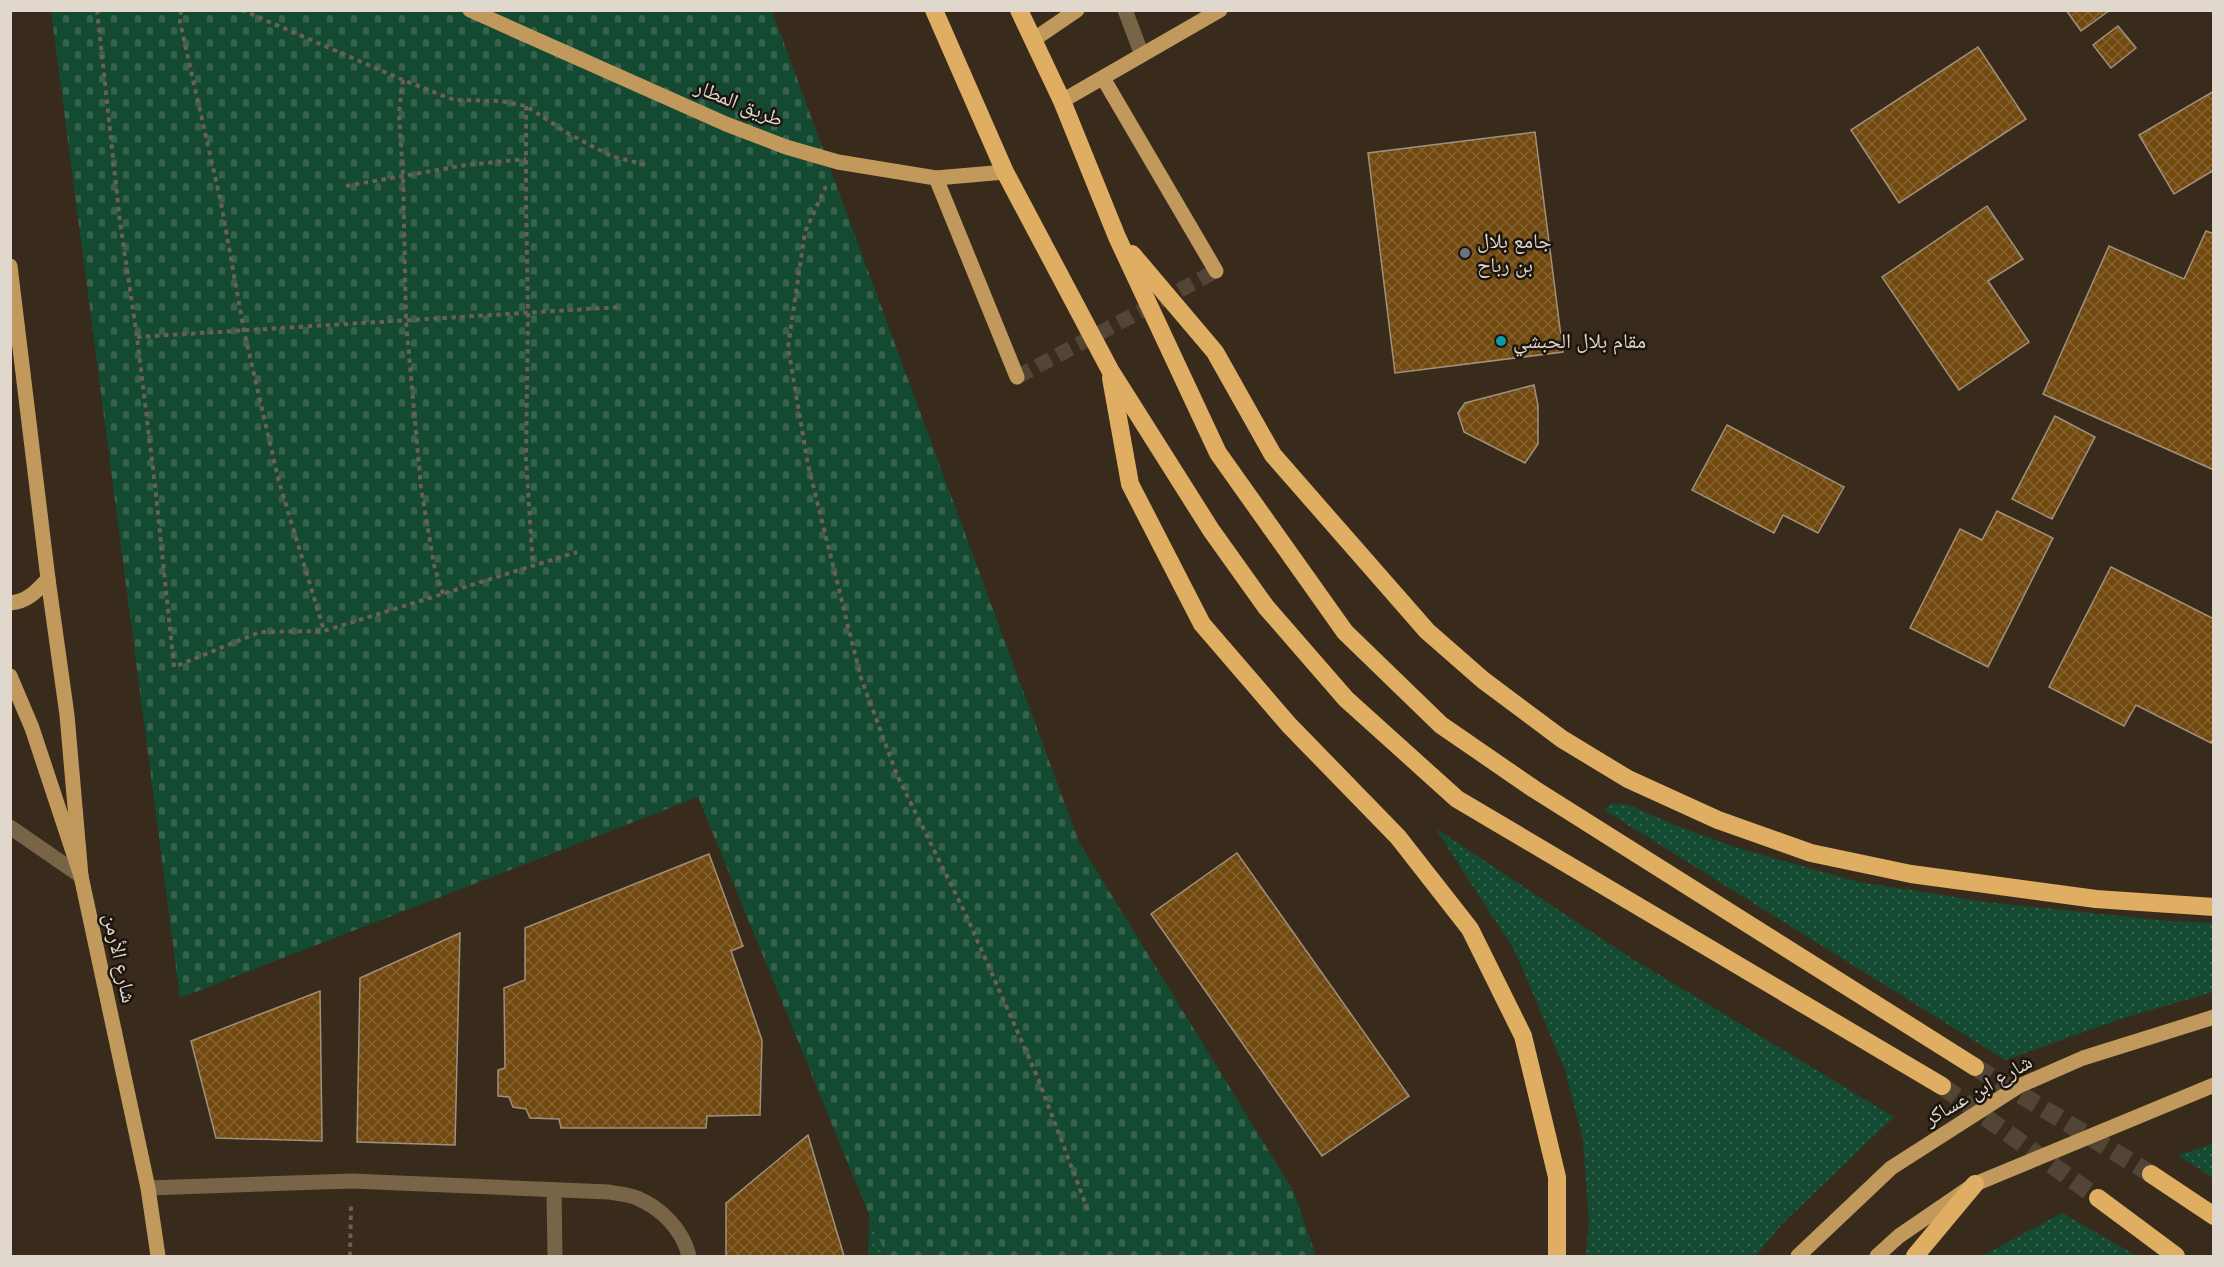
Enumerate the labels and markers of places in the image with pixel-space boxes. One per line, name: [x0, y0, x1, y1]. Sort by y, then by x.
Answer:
place label: جامع بلال بن رباح: [1477, 227, 1552, 278]
marker: جامع بلال بن رباح: [1458, 246, 1472, 260]
place label: مقام بلال الحبشي: [1513, 327, 1646, 357]
marker: مقام بلال الحبشي: [1494, 334, 1508, 348]

